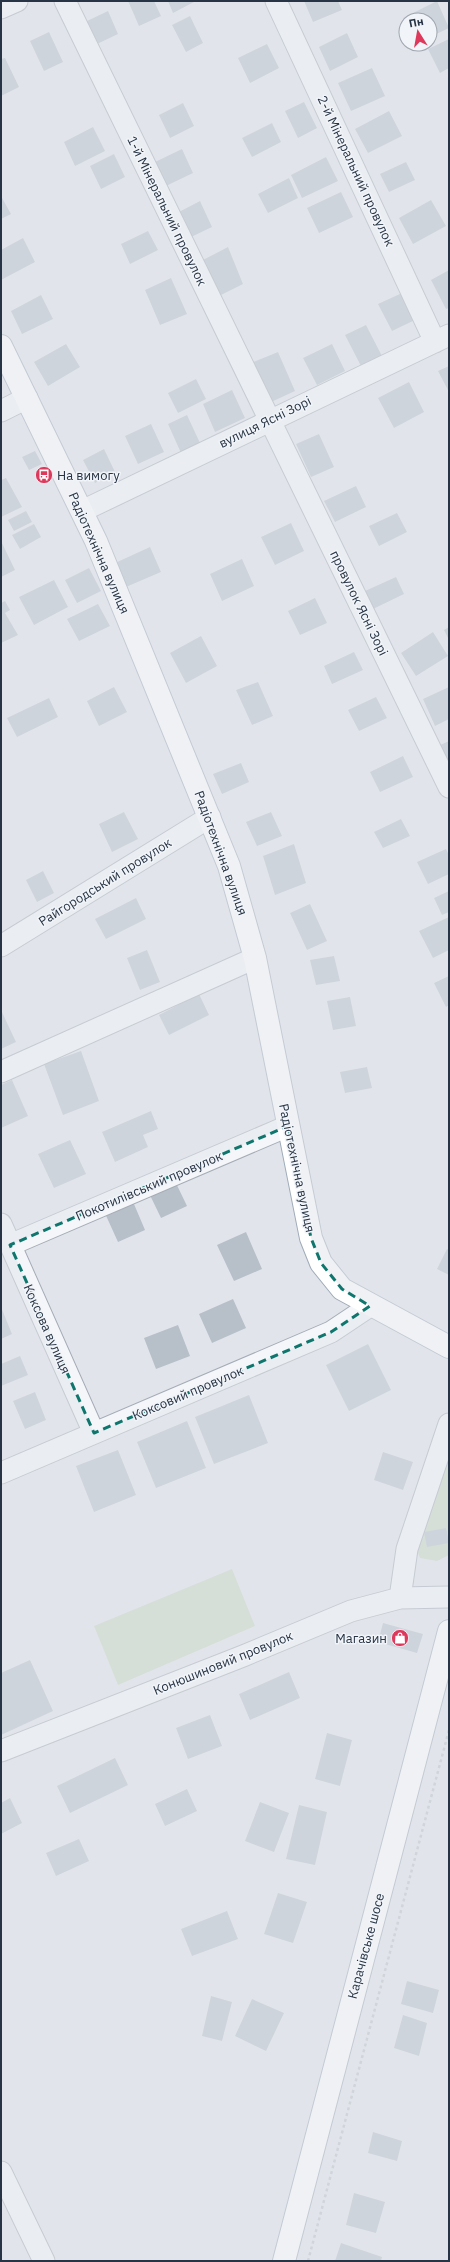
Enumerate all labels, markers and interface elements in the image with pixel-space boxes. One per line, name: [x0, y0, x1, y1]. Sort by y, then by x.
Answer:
north arrow: [398, 12, 438, 52]
text: Пн: [408, 14, 425, 30]
street label: 2-й Мінеральний провулок: [314, 93, 398, 249]
street label: 1-й Мінеральний провулок: [123, 133, 211, 289]
street label: вулиця Ясні Зорі: [216, 392, 314, 452]
bus stop icon: На вимогу: [34, 465, 54, 485]
place label: На вимогу: [57, 467, 120, 484]
street label: Радіотехнічна вулиця: [65, 490, 133, 616]
street label: провулок Ясні Зорі: [326, 548, 392, 658]
street label: Радіотехнічна вулиця: [191, 788, 251, 918]
street label: Райгородський провулок: [35, 834, 175, 930]
street label: Радіотехнічна вулиця: [275, 1102, 319, 1234]
street label: Покотилівський провулок: [73, 1147, 225, 1225]
street label: Коксова вулиця: [20, 1281, 74, 1377]
street label: Коксовий провулок: [130, 1362, 246, 1424]
street label: Конюшиновий провулок: [151, 1627, 295, 1699]
shop icon: Магазин: [390, 1628, 410, 1648]
place label: Магазин: [335, 1630, 387, 1647]
street label: Карачівське шосе: [344, 1891, 388, 2001]

